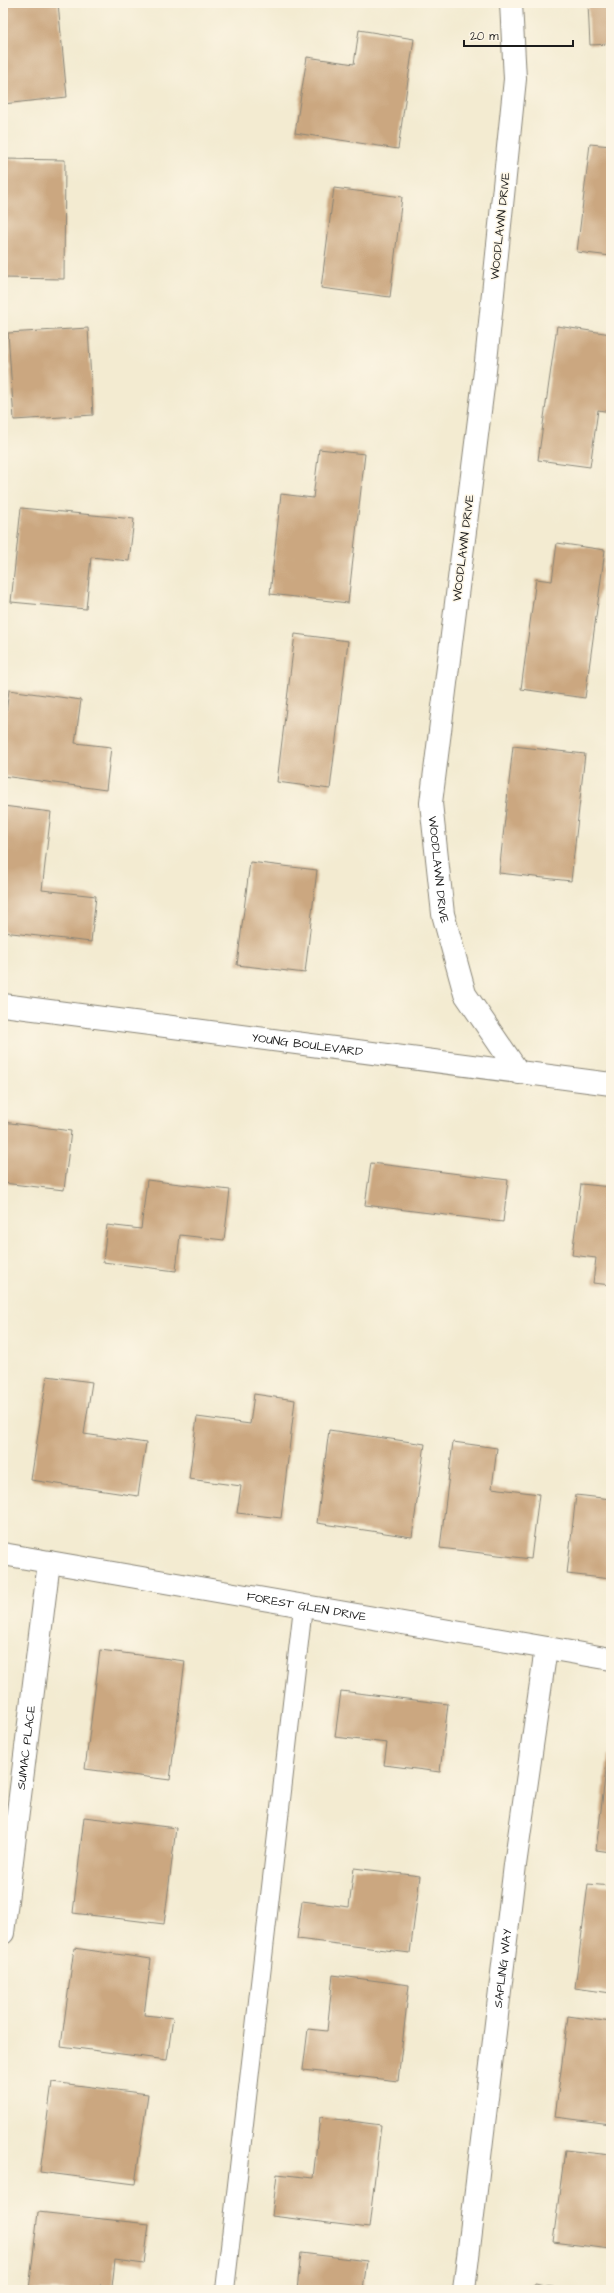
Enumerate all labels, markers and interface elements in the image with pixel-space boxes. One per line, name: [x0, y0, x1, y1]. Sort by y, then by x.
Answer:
scale bar: [464, 22, 573, 48]
text: 20 m: [470, 28, 499, 45]
street label: WOODLAWN DRIVE: [486, 172, 515, 280]
street label: WOODLAWN DRIVE: [449, 494, 478, 602]
street label: WOODLAWN DRIVE: [423, 815, 453, 925]
street label: YOUNG BOULEVARD: [251, 1029, 364, 1061]
street label: FOREST GLEN DRIVE: [245, 1588, 367, 1626]
street label: SUMAC PLACE: [13, 1704, 40, 1791]
street label: SAPLING WAY: [490, 1927, 516, 2009]

